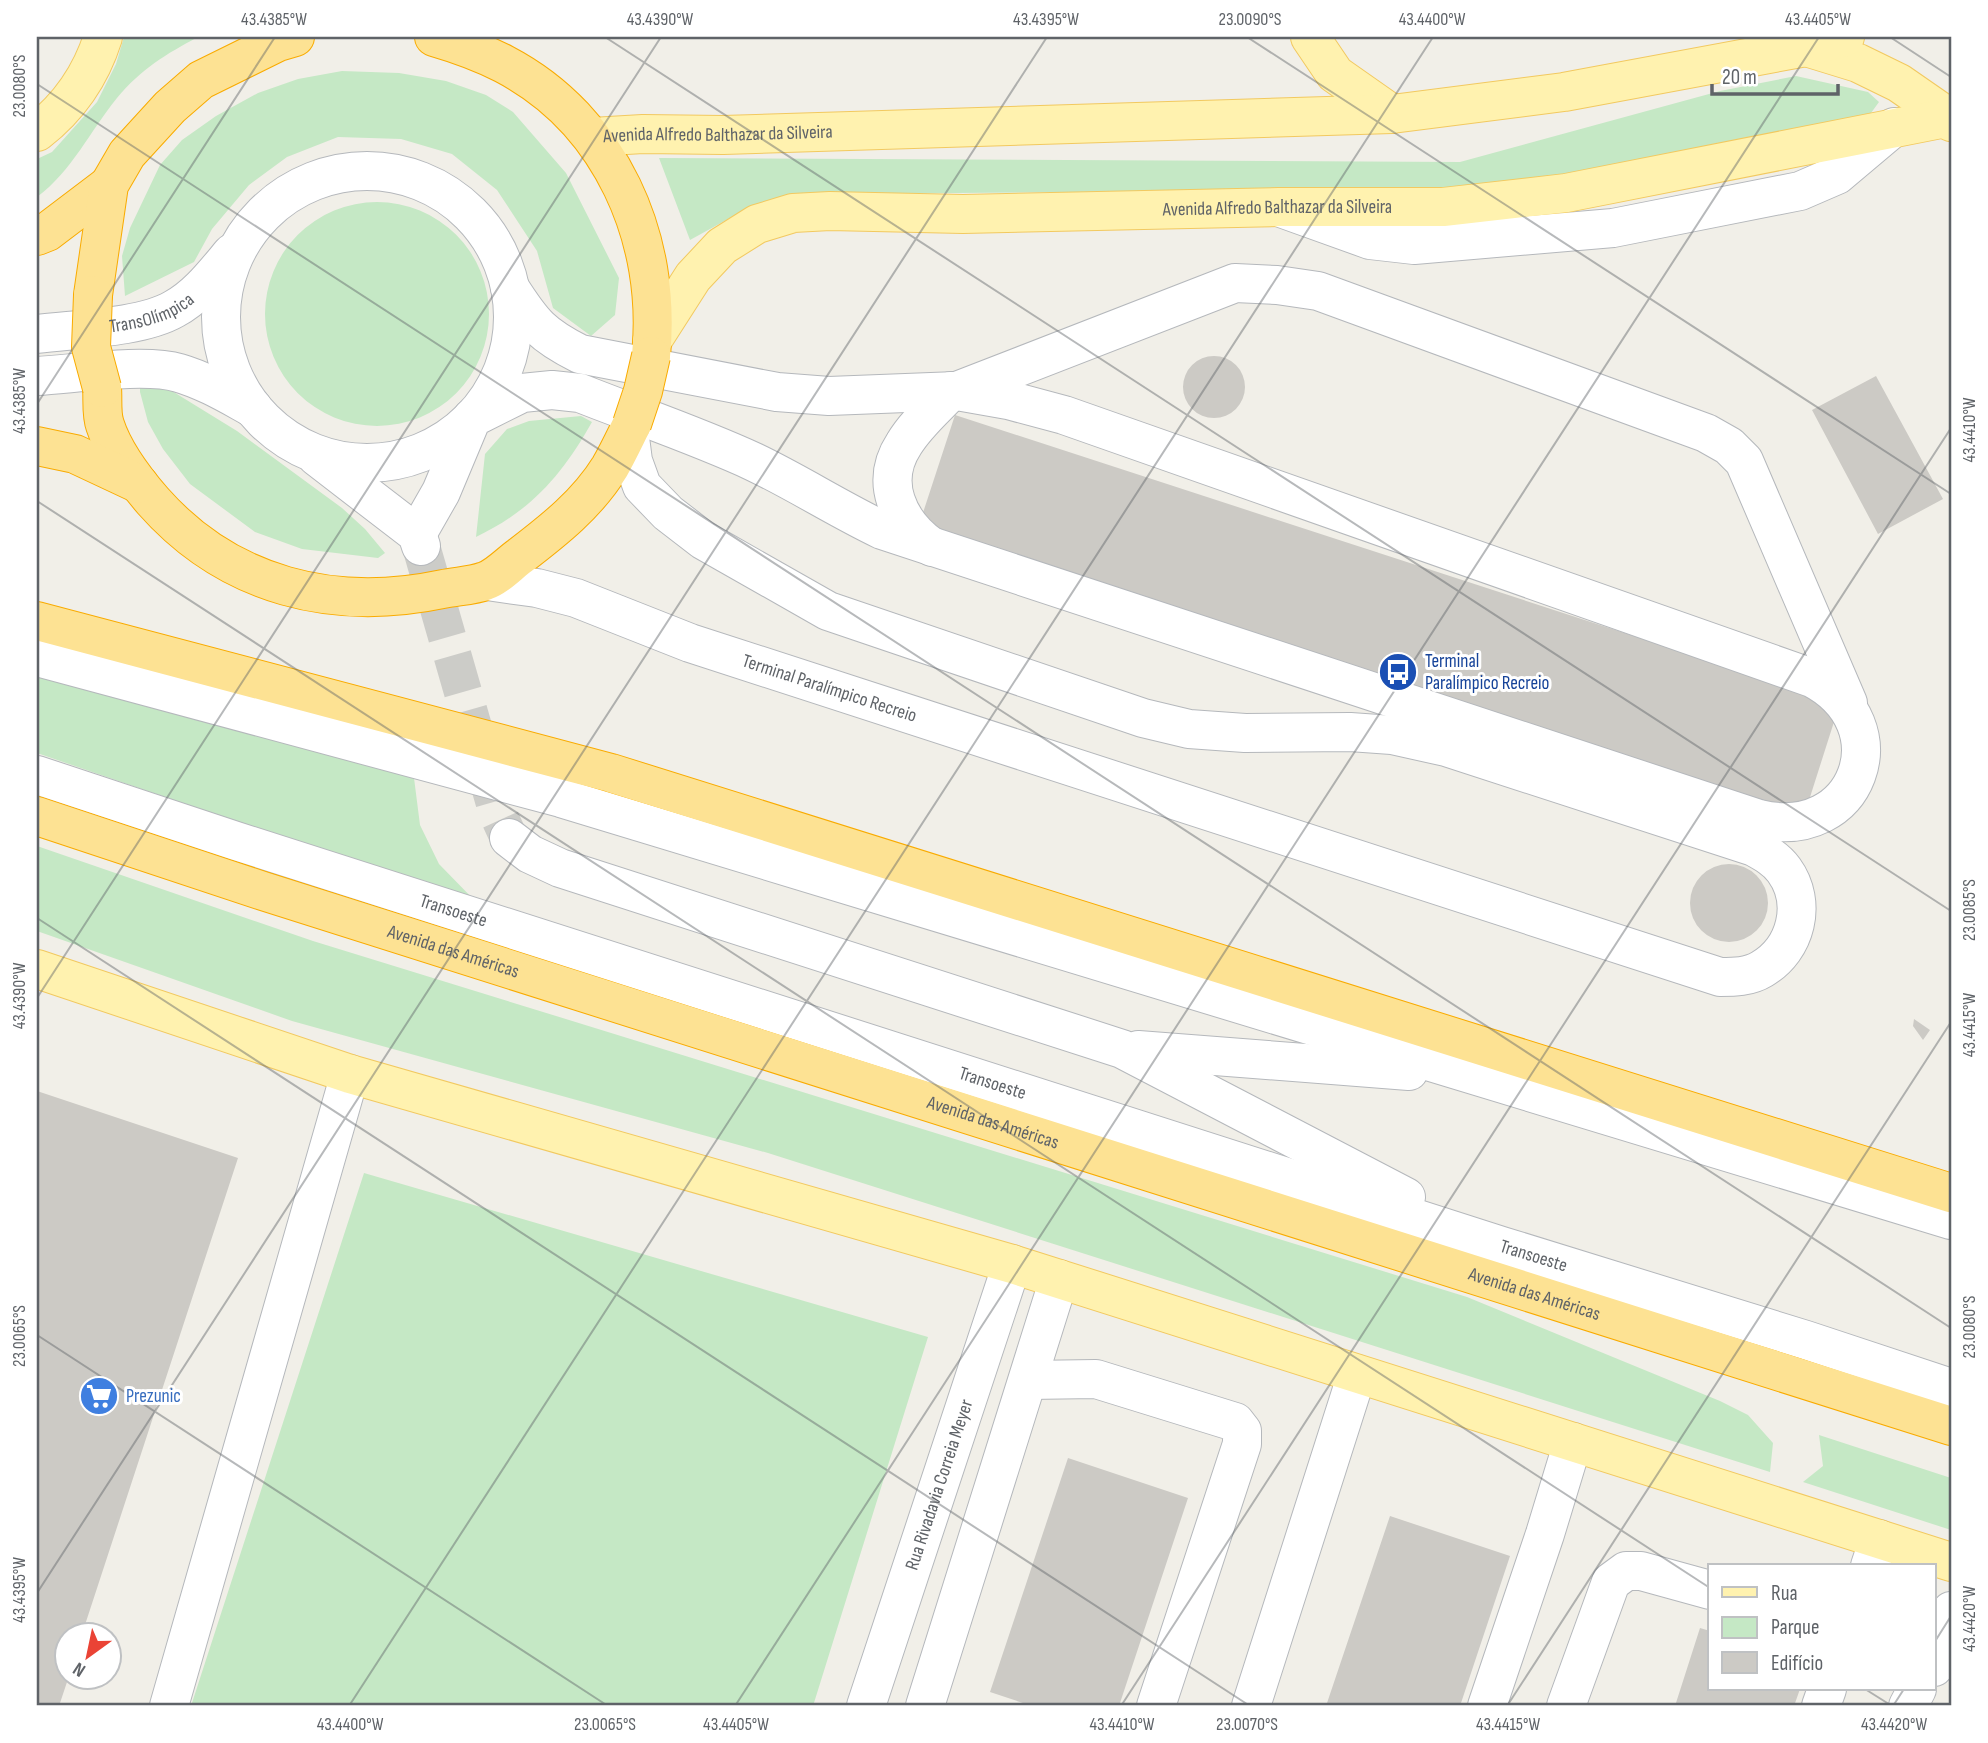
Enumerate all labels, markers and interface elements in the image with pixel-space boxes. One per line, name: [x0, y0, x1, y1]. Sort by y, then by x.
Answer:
text: 43.4385°W: [241, 9, 307, 30]
text: 43.4390°W: [627, 9, 694, 30]
text: 43.4395°W: [1013, 9, 1079, 30]
text: 23.0090°S: [1219, 9, 1282, 30]
text: 43.4400°W: [1399, 9, 1466, 30]
text: 43.4405°W: [1785, 9, 1851, 30]
scale bar: [1712, 52, 1838, 96]
text: 23.0080°S: [9, 54, 30, 117]
text: 20 m: [1722, 65, 1757, 90]
street label: Avenida Alfredo Balthazar da Silveira: [602, 120, 833, 148]
street label: Avenida Alfredo Balthazar da Silveira: [1161, 195, 1392, 221]
street label: TransOlímpica: [108, 288, 199, 338]
text: 43.4385°W: [9, 368, 30, 434]
text: 43.4410°W: [1959, 397, 1980, 463]
street label: Terminal Paralímpico Recreio: [739, 649, 920, 727]
place label: Terminal Paralímpico Recreio: [1425, 650, 1550, 695]
bus stop icon: Terminal Paralímpico Recreio: [1377, 651, 1419, 693]
text: 23.0085°S: [1959, 879, 1980, 941]
street label: Transoeste: [417, 889, 490, 932]
street label: Avenida das Américas: [384, 919, 522, 983]
text: 43.4390°W: [9, 962, 30, 1029]
text: 43.4415°W: [1959, 993, 1980, 1057]
street label: Transoeste: [956, 1062, 1029, 1105]
street label: Avenida das Américas: [923, 1090, 1062, 1154]
street label: Transoeste: [1497, 1235, 1570, 1277]
street label: Avenida das Américas: [1465, 1262, 1603, 1326]
text: 23.0080°S: [1959, 1295, 1980, 1358]
text: 23.0065°S: [9, 1305, 30, 1367]
supermarket icon: Prezunic: [78, 1375, 120, 1417]
place label: Prezunic: [126, 1385, 181, 1408]
street label: Rua Rivadavia Correia Meyer: [900, 1396, 978, 1573]
text: 43.4395°W: [9, 1557, 30, 1623]
legend: [1708, 1564, 1936, 1690]
text: Rua: [1771, 1581, 1798, 1606]
text: 43.4420°W: [1959, 1586, 1980, 1652]
text: Parque: [1771, 1615, 1819, 1640]
north arrow: [52, 1620, 122, 1690]
text: Edifício: [1771, 1651, 1823, 1676]
text: N: [69, 1657, 90, 1681]
text: 43.4400°W: [317, 1714, 384, 1735]
text: 23.0065°S: [574, 1714, 636, 1735]
text: 43.4405°W: [703, 1714, 769, 1735]
text: 43.4410°W: [1089, 1714, 1155, 1735]
text: 23.0070°S: [1216, 1714, 1278, 1735]
text: 43.4415°W: [1476, 1714, 1540, 1735]
text: 43.4420°W: [1861, 1714, 1927, 1735]

